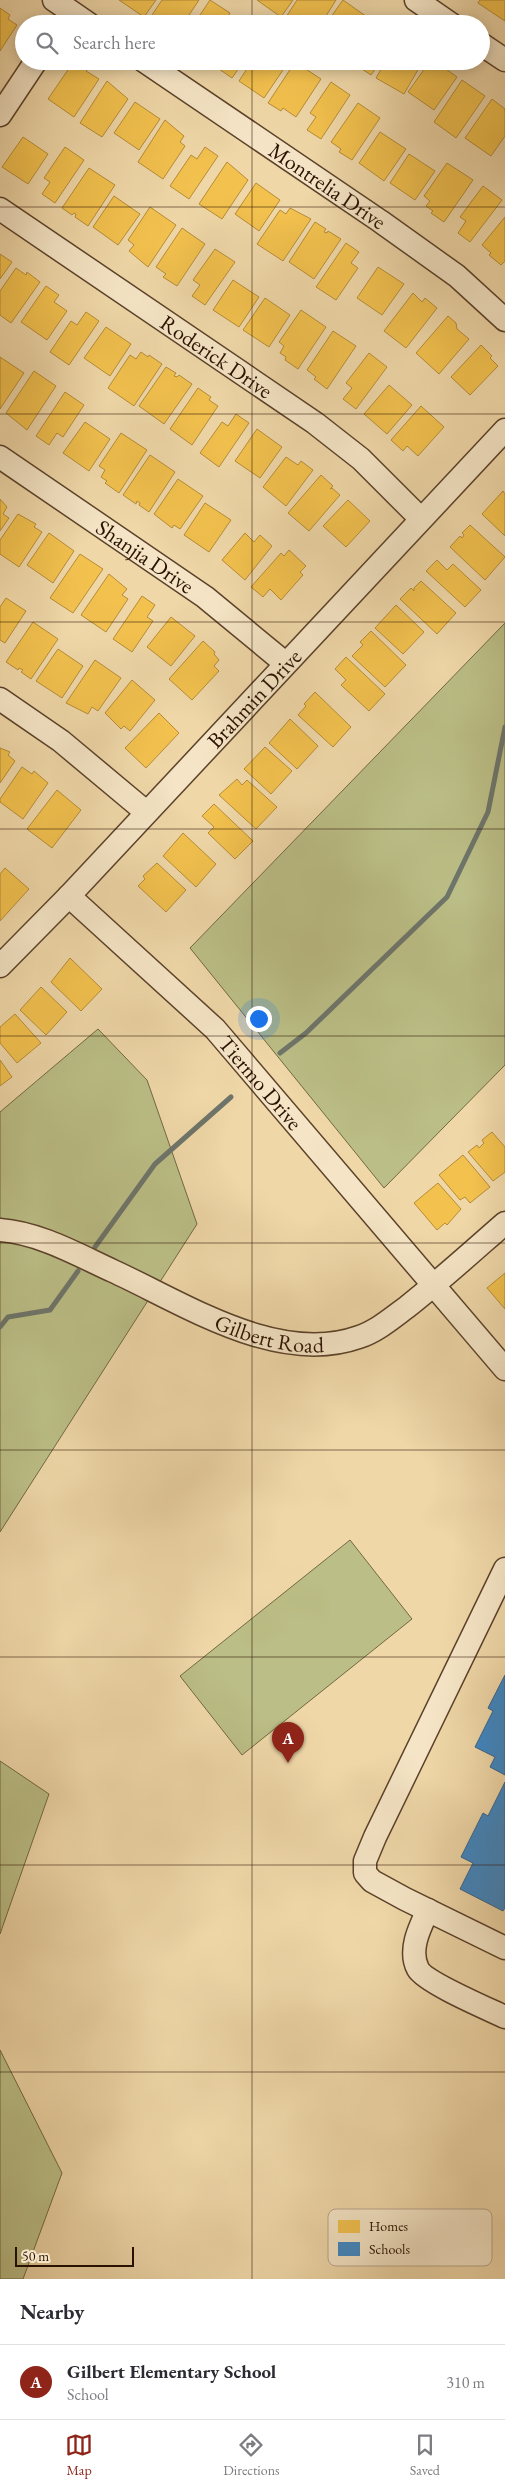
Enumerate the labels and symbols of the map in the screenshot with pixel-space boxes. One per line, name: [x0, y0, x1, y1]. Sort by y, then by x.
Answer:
street label: Montrelia Drive: [263, 136, 393, 236]
street label: Roderick Drive: [155, 308, 279, 405]
street label: Shanjia Drive: [91, 513, 200, 600]
street label: Brahmin Drive: [200, 642, 308, 754]
your location: [246, 1006, 272, 1032]
street label: Tiermo Drive: [212, 1029, 310, 1136]
street label: Gilbert Road: [211, 1307, 325, 1359]
pin: A: [272, 1722, 304, 1763]
legend: [328, 2209, 492, 2266]
text: Homes: [369, 2217, 409, 2235]
text: Schools: [369, 2240, 410, 2258]
scale bar: [15, 2244, 134, 2267]

